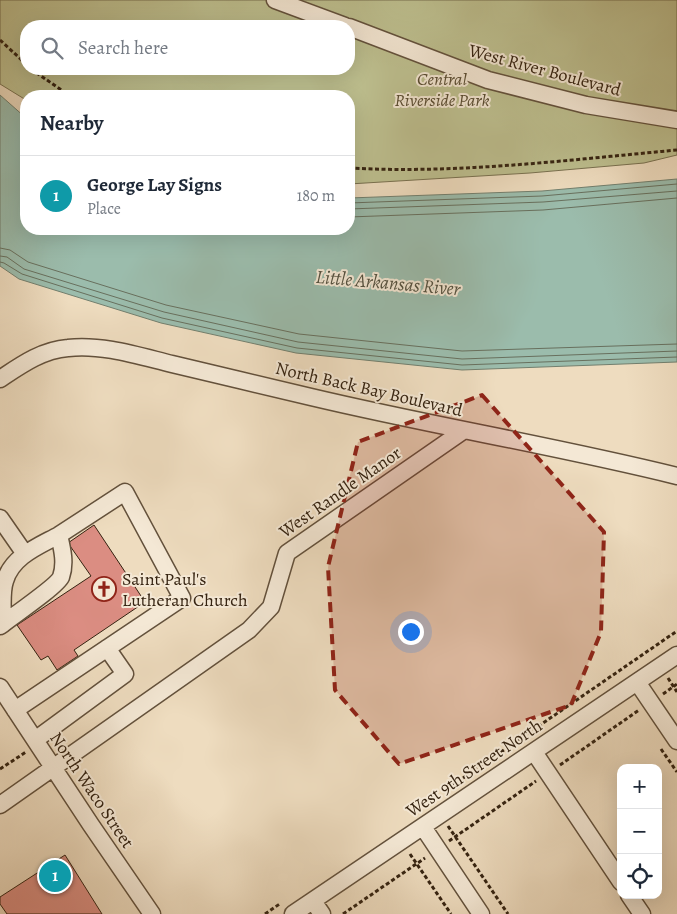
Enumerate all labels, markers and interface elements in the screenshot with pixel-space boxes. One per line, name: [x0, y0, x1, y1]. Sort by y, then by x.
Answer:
search box: [20, 20, 355, 75]
icon: search: [38, 34, 66, 62]
text: Search here: [78, 35, 168, 61]
street label: West River Boulevard: [465, 38, 624, 102]
park label: Central Riverside Park: [394, 67, 490, 112]
text: Nearby: [40, 109, 103, 137]
text: George Lay Signs: [87, 172, 222, 198]
text: 1: [53, 185, 59, 207]
text: 180 m: [297, 185, 335, 207]
text: Place: [87, 198, 121, 220]
water label: Little Arkansas River: [315, 264, 463, 302]
street label: North Back Bay Boulevard: [273, 356, 465, 422]
street label: West Randle Manor: [273, 441, 406, 544]
place label: Saint Paul's Lutheran Church: [122, 567, 248, 612]
church icon: Saint Paul's Lutheran Church: [91, 576, 117, 602]
your location: [398, 619, 424, 645]
street label: West 9th Street North: [400, 713, 547, 823]
street label: North Waco Street: [44, 727, 140, 853]
map controls: [617, 764, 662, 899]
button: +: [617, 764, 662, 809]
button: −: [617, 809, 662, 854]
button: locate: [617, 854, 662, 899]
pin: 1: [39, 857, 71, 895]

